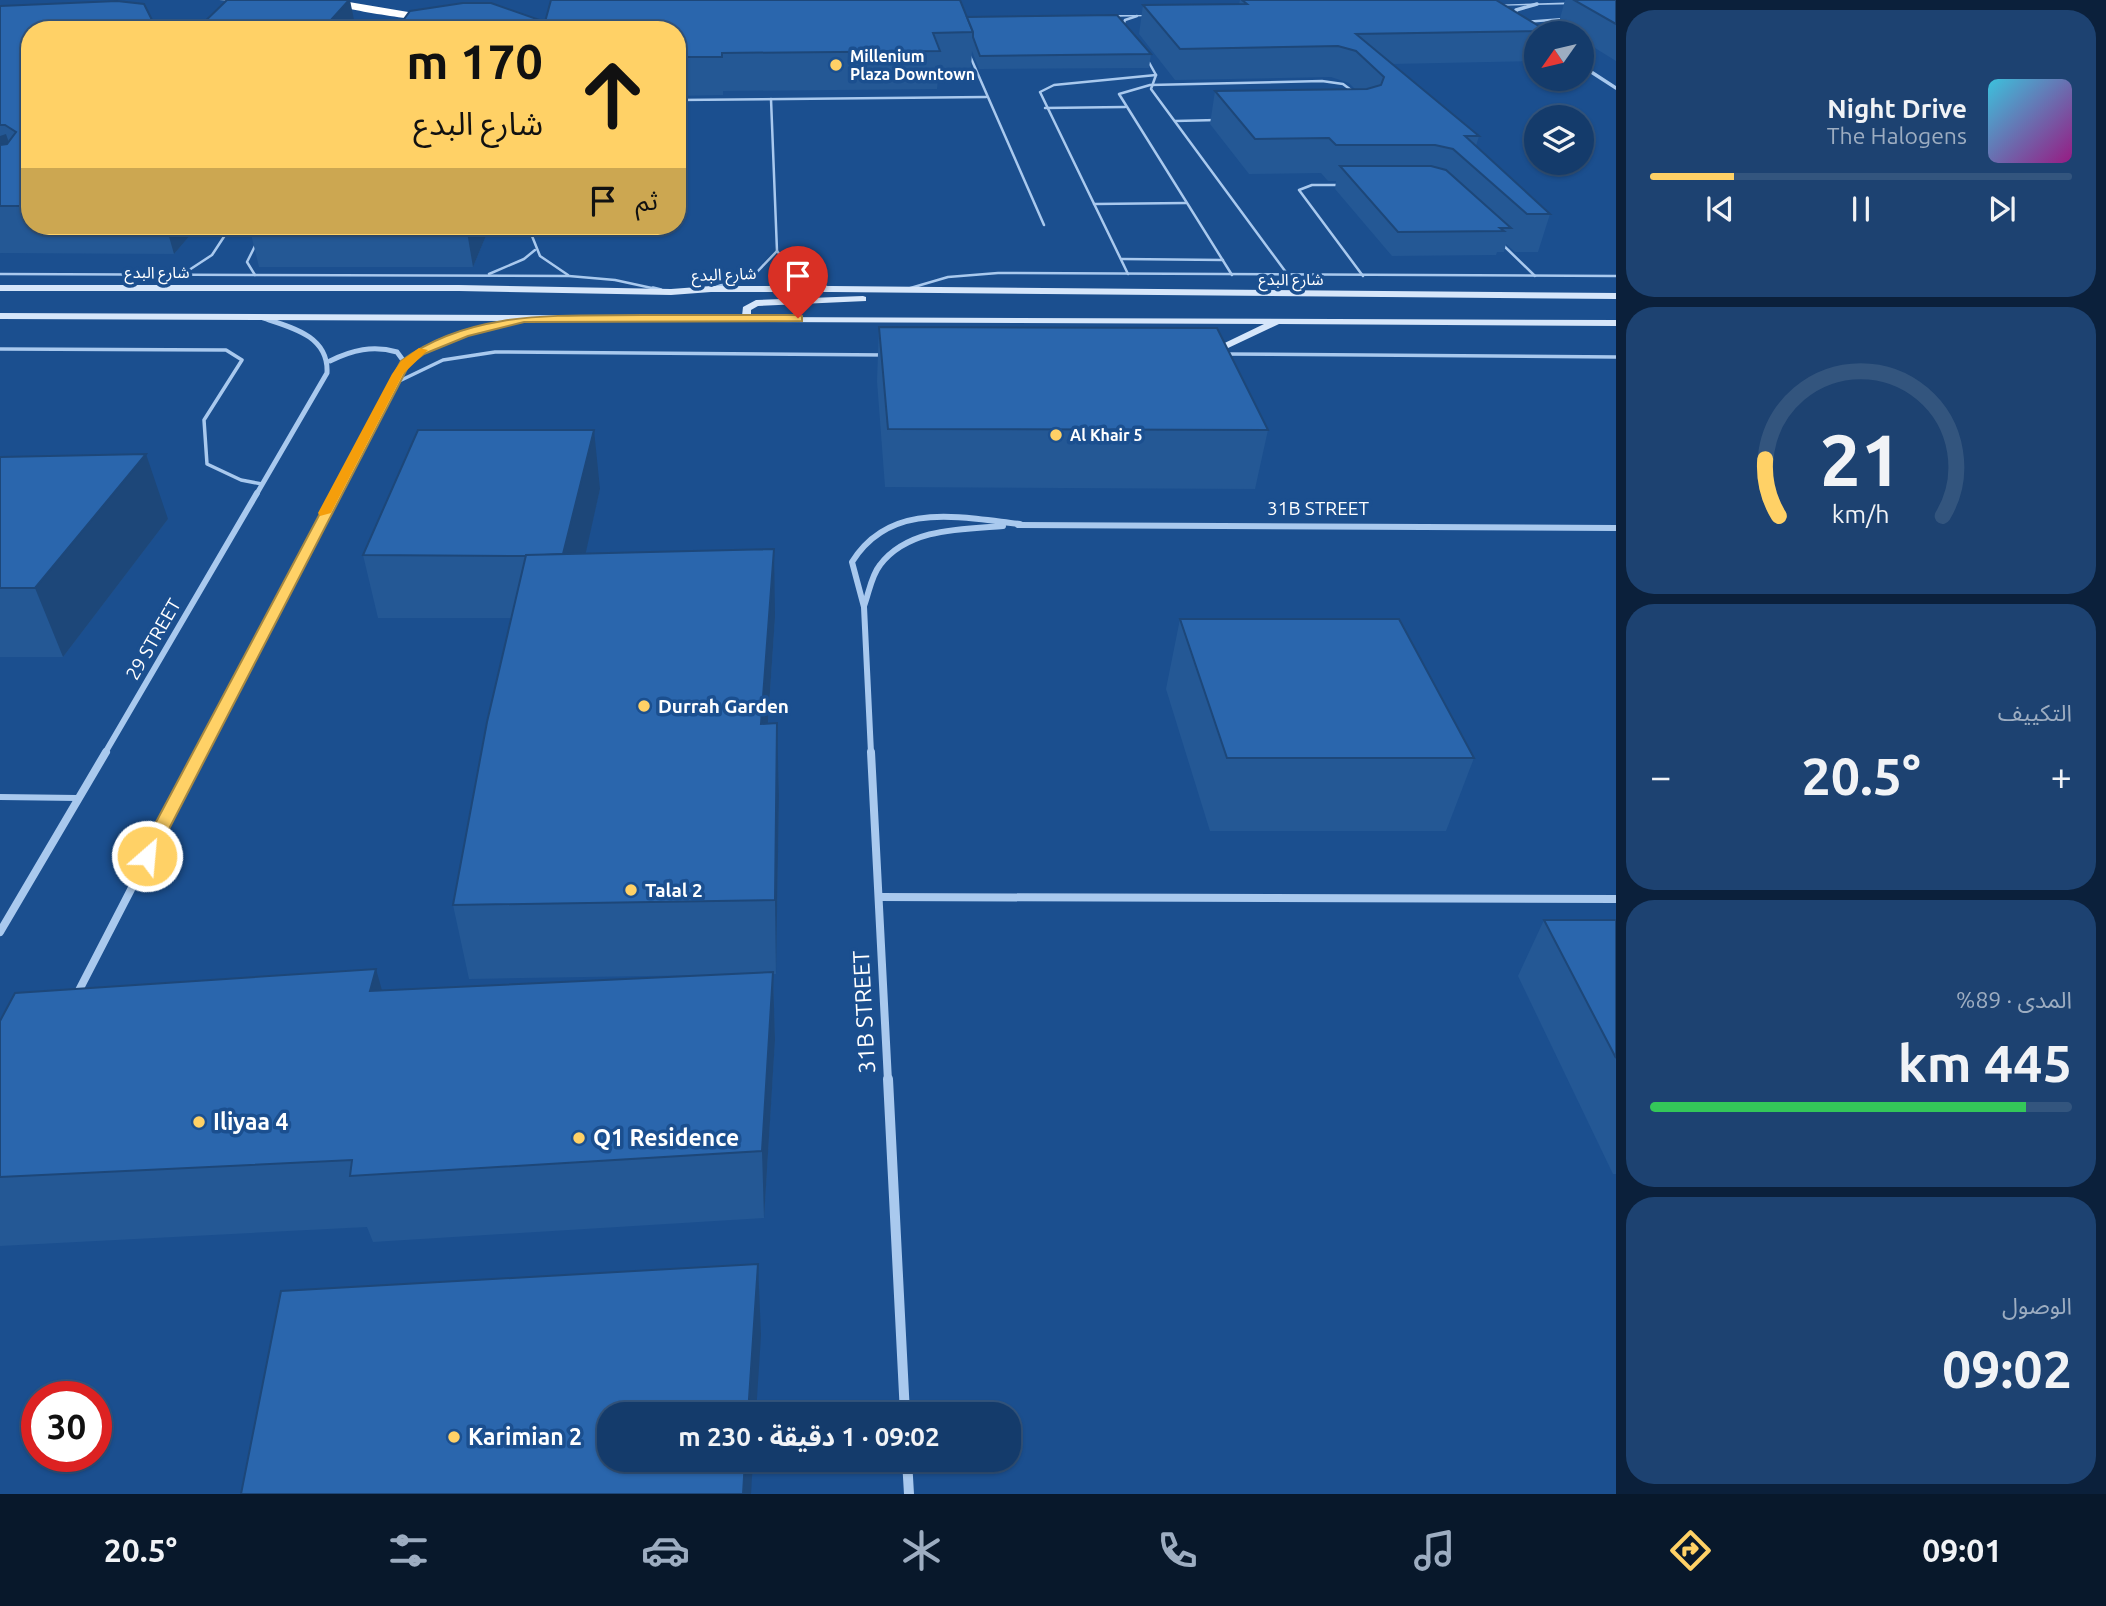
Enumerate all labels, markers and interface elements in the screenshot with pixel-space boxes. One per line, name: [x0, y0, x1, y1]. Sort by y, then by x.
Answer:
north arrow: [1524, 21, 1594, 91]
map controls: [1524, 21, 1594, 175]
text: 170 m: [406, 33, 543, 88]
place label: Millenium Plaza Downtown: [850, 47, 975, 83]
icon: ahead: [567, 49, 658, 140]
marker: Millenium Plaza Downtown: [828, 57, 844, 73]
text: Night Drive: [1827, 94, 1967, 123]
text: شارع البدع: [413, 105, 543, 141]
button: layers: [1524, 105, 1594, 175]
text: The Halogens: [1827, 123, 1967, 148]
icon: arrive: [584, 182, 622, 220]
text: ثم: [636, 186, 658, 215]
icon: previous: [1701, 190, 1739, 228]
icon: pause: [1842, 190, 1880, 228]
icon: next: [1983, 190, 2021, 228]
pin: [768, 246, 828, 318]
icon: arrive: [779, 257, 817, 295]
street label: شارع البدع: [125, 263, 189, 285]
street label: شارع البدع: [691, 264, 757, 288]
street label: شارع البدع: [1259, 270, 1323, 292]
text: 21: [1820, 419, 1902, 501]
place label: Al Khair 5: [1070, 426, 1142, 444]
marker: Al Khair 5: [1048, 427, 1064, 443]
street label: 31B STREET: [1267, 497, 1369, 519]
text: km/h: [1832, 500, 1890, 528]
street label: 29 STREET: [121, 594, 185, 683]
place label: Durrah Garden: [658, 695, 789, 717]
marker: Durrah Garden: [636, 698, 652, 714]
text: التكييف: [1998, 700, 2072, 725]
text: 20.5°: [1801, 747, 1921, 805]
text: −: [1650, 755, 1671, 797]
text: +: [2051, 755, 2072, 797]
position arrow: [110, 819, 184, 893]
place label: Talal 2: [645, 879, 703, 901]
marker: Talal 2: [623, 882, 639, 898]
street label: 31B STREET: [848, 949, 879, 1074]
text: المدى · 89%: [1956, 987, 2072, 1012]
text: 445 km: [1898, 1034, 2072, 1092]
place label: Iliyaa 4: [213, 1109, 288, 1134]
marker: Iliyaa 4: [191, 1114, 207, 1130]
place label: Q1 Residence: [593, 1125, 739, 1150]
marker: Q1 Residence: [571, 1130, 587, 1146]
text: الوصول: [2002, 1293, 2072, 1318]
text: 09:02: [1942, 1340, 2072, 1398]
speed limit sign: 30: [21, 1381, 112, 1472]
text: 09:02 · 1 دقيقة · 230 m: [678, 1422, 940, 1451]
place label: Karimian 2: [468, 1424, 582, 1449]
marker: Karimian 2: [446, 1429, 462, 1445]
icon: filters: [384, 1526, 433, 1575]
icon: car: [641, 1526, 690, 1575]
icon: climate: [897, 1526, 946, 1575]
icon: phone: [1153, 1526, 1202, 1575]
icon: music: [1410, 1526, 1459, 1575]
icon: directions: [1666, 1526, 1715, 1575]
text: 20.5°: [104, 1532, 177, 1568]
text: 09:01: [1922, 1532, 2002, 1568]

